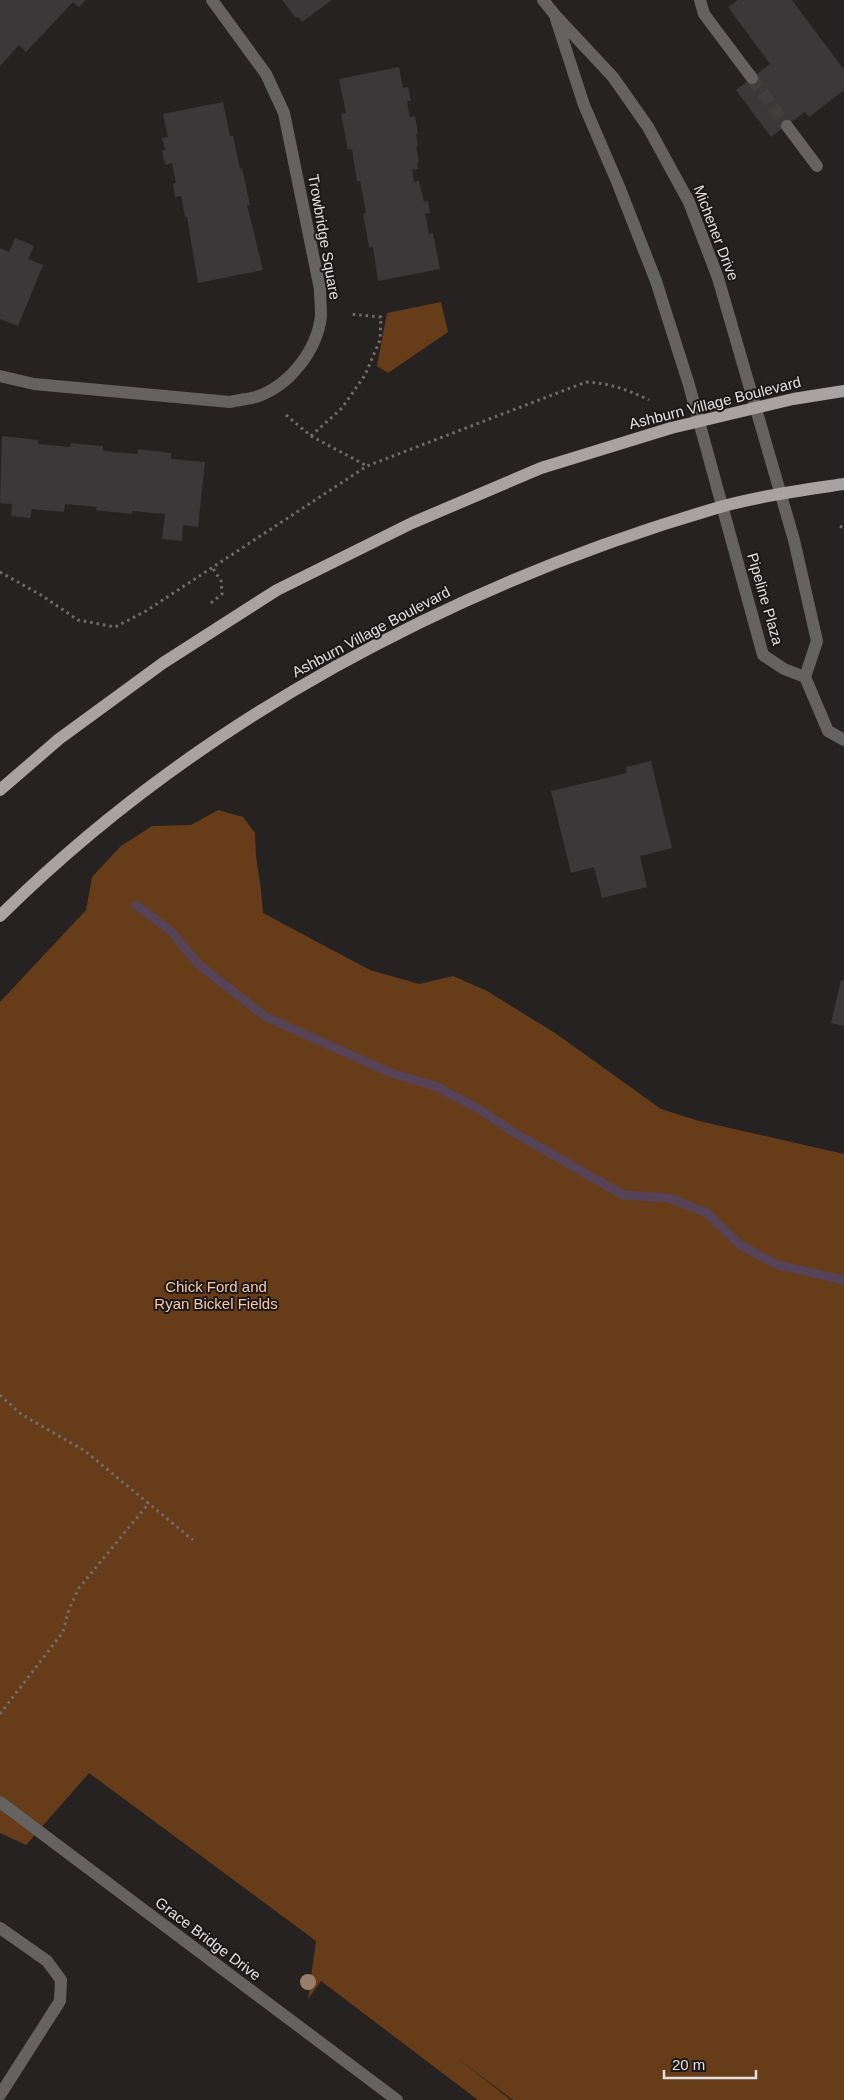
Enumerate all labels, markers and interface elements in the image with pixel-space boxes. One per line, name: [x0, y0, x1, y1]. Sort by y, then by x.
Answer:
street label: Trowbridge Square: [305, 173, 344, 301]
street label: Michener Drive: [690, 183, 742, 283]
street label: Ashburn Village Boulevard: [627, 373, 803, 432]
street label: Pipeline Plaza: [744, 551, 787, 648]
street label: Ashburn Village Boulevard: [289, 583, 453, 680]
park label: Chick Ford and Ryan Bickel Fields: [154, 1278, 278, 1312]
street label: Grace Bridge Drive: [152, 1893, 264, 1984]
scale bar: [664, 2048, 756, 2080]
text: 20 m: [672, 2056, 705, 2073]

